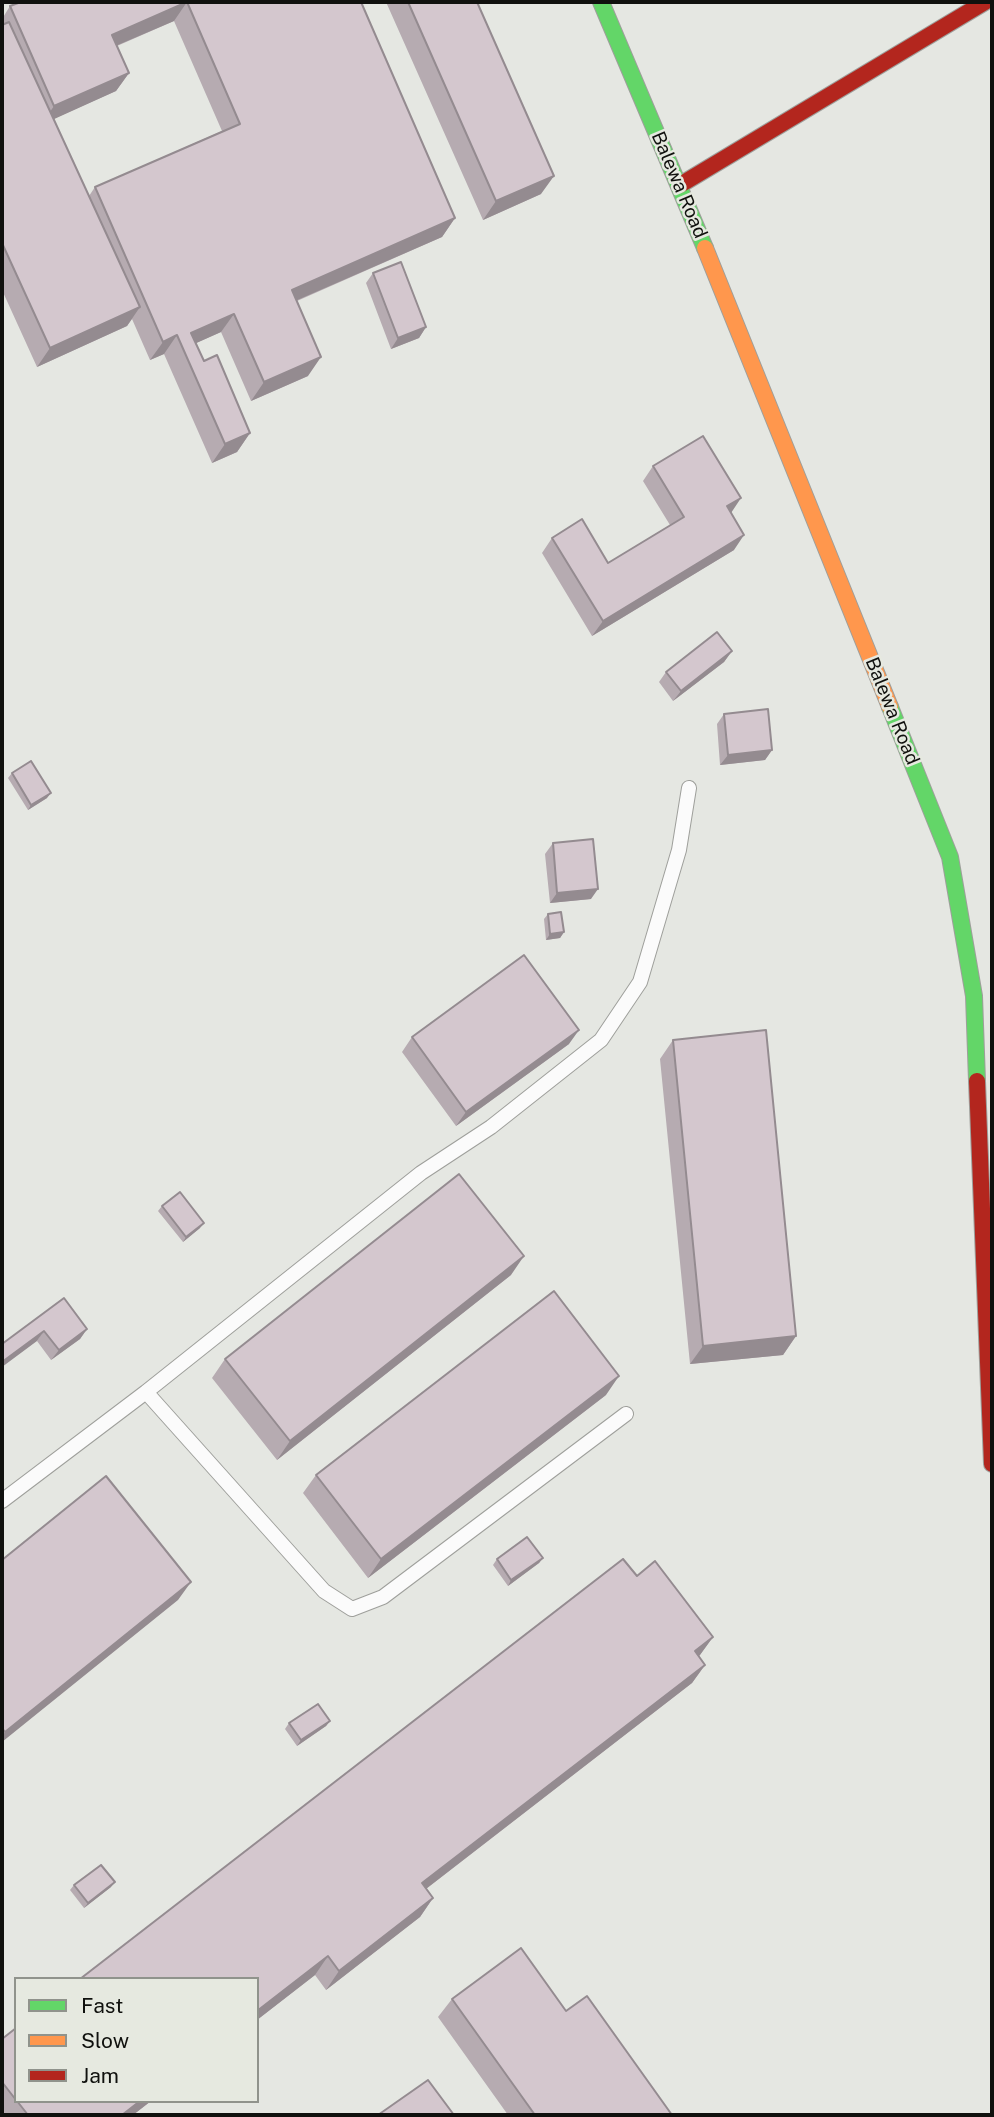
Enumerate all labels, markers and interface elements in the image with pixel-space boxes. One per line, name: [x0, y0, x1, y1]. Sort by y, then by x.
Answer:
street label: Balewa Road: [646, 128, 712, 242]
street label: Balewa Road: [860, 654, 924, 768]
legend: [14, 1977, 259, 2103]
text: Fast: [81, 1993, 123, 2018]
text: Slow: [81, 2028, 129, 2053]
text: Jam: [81, 2063, 119, 2088]

